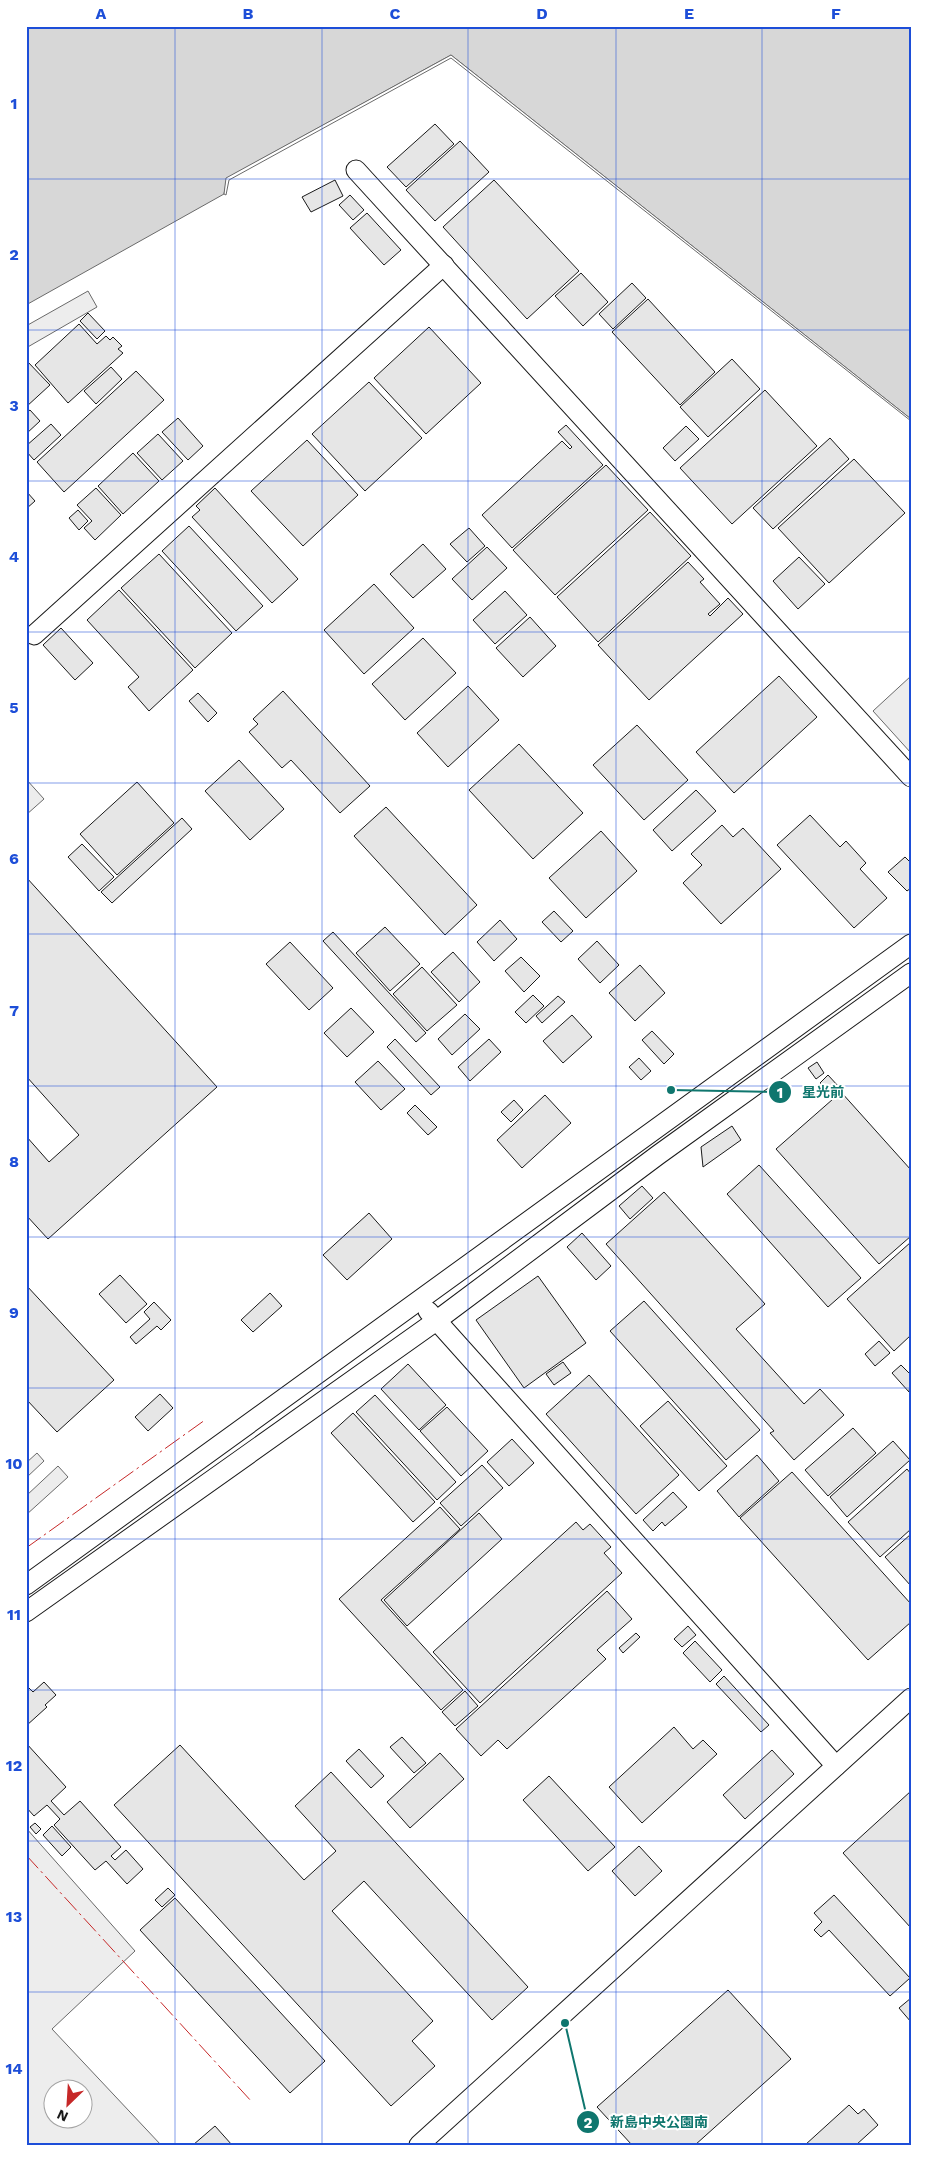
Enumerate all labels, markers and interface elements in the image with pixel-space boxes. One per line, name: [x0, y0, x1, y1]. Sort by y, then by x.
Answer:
text: A: [96, 4, 107, 23]
text: B: [243, 4, 254, 23]
text: C: [390, 4, 401, 23]
text: D: [536, 4, 548, 23]
text: E: [684, 4, 694, 23]
text: F: [831, 4, 841, 23]
text: 1: [11, 94, 17, 113]
text: 2: [9, 245, 19, 264]
text: 3: [9, 396, 19, 415]
text: 4: [9, 547, 19, 566]
text: 5: [9, 698, 19, 717]
text: 6: [9, 849, 19, 868]
text: 7: [9, 1001, 19, 1020]
callout: 星光前: [767, 1078, 854, 1107]
text: 1: [777, 1084, 783, 1102]
text: 星光前: [802, 1084, 844, 1100]
text: 8: [9, 1152, 19, 1171]
text: 9: [9, 1303, 19, 1322]
text: 10: [5, 1454, 23, 1473]
text: 11: [7, 1605, 21, 1624]
text: 12: [6, 1756, 22, 1775]
text: 13: [6, 1907, 22, 1926]
text: 14: [5, 2059, 23, 2078]
north arrow: [42, 2078, 92, 2128]
text: N: [54, 2106, 71, 2125]
callout: 新島中央公園南: [575, 2108, 718, 2137]
text: 2: [584, 2114, 593, 2132]
text: 新島中央公園南: [610, 2114, 708, 2130]

